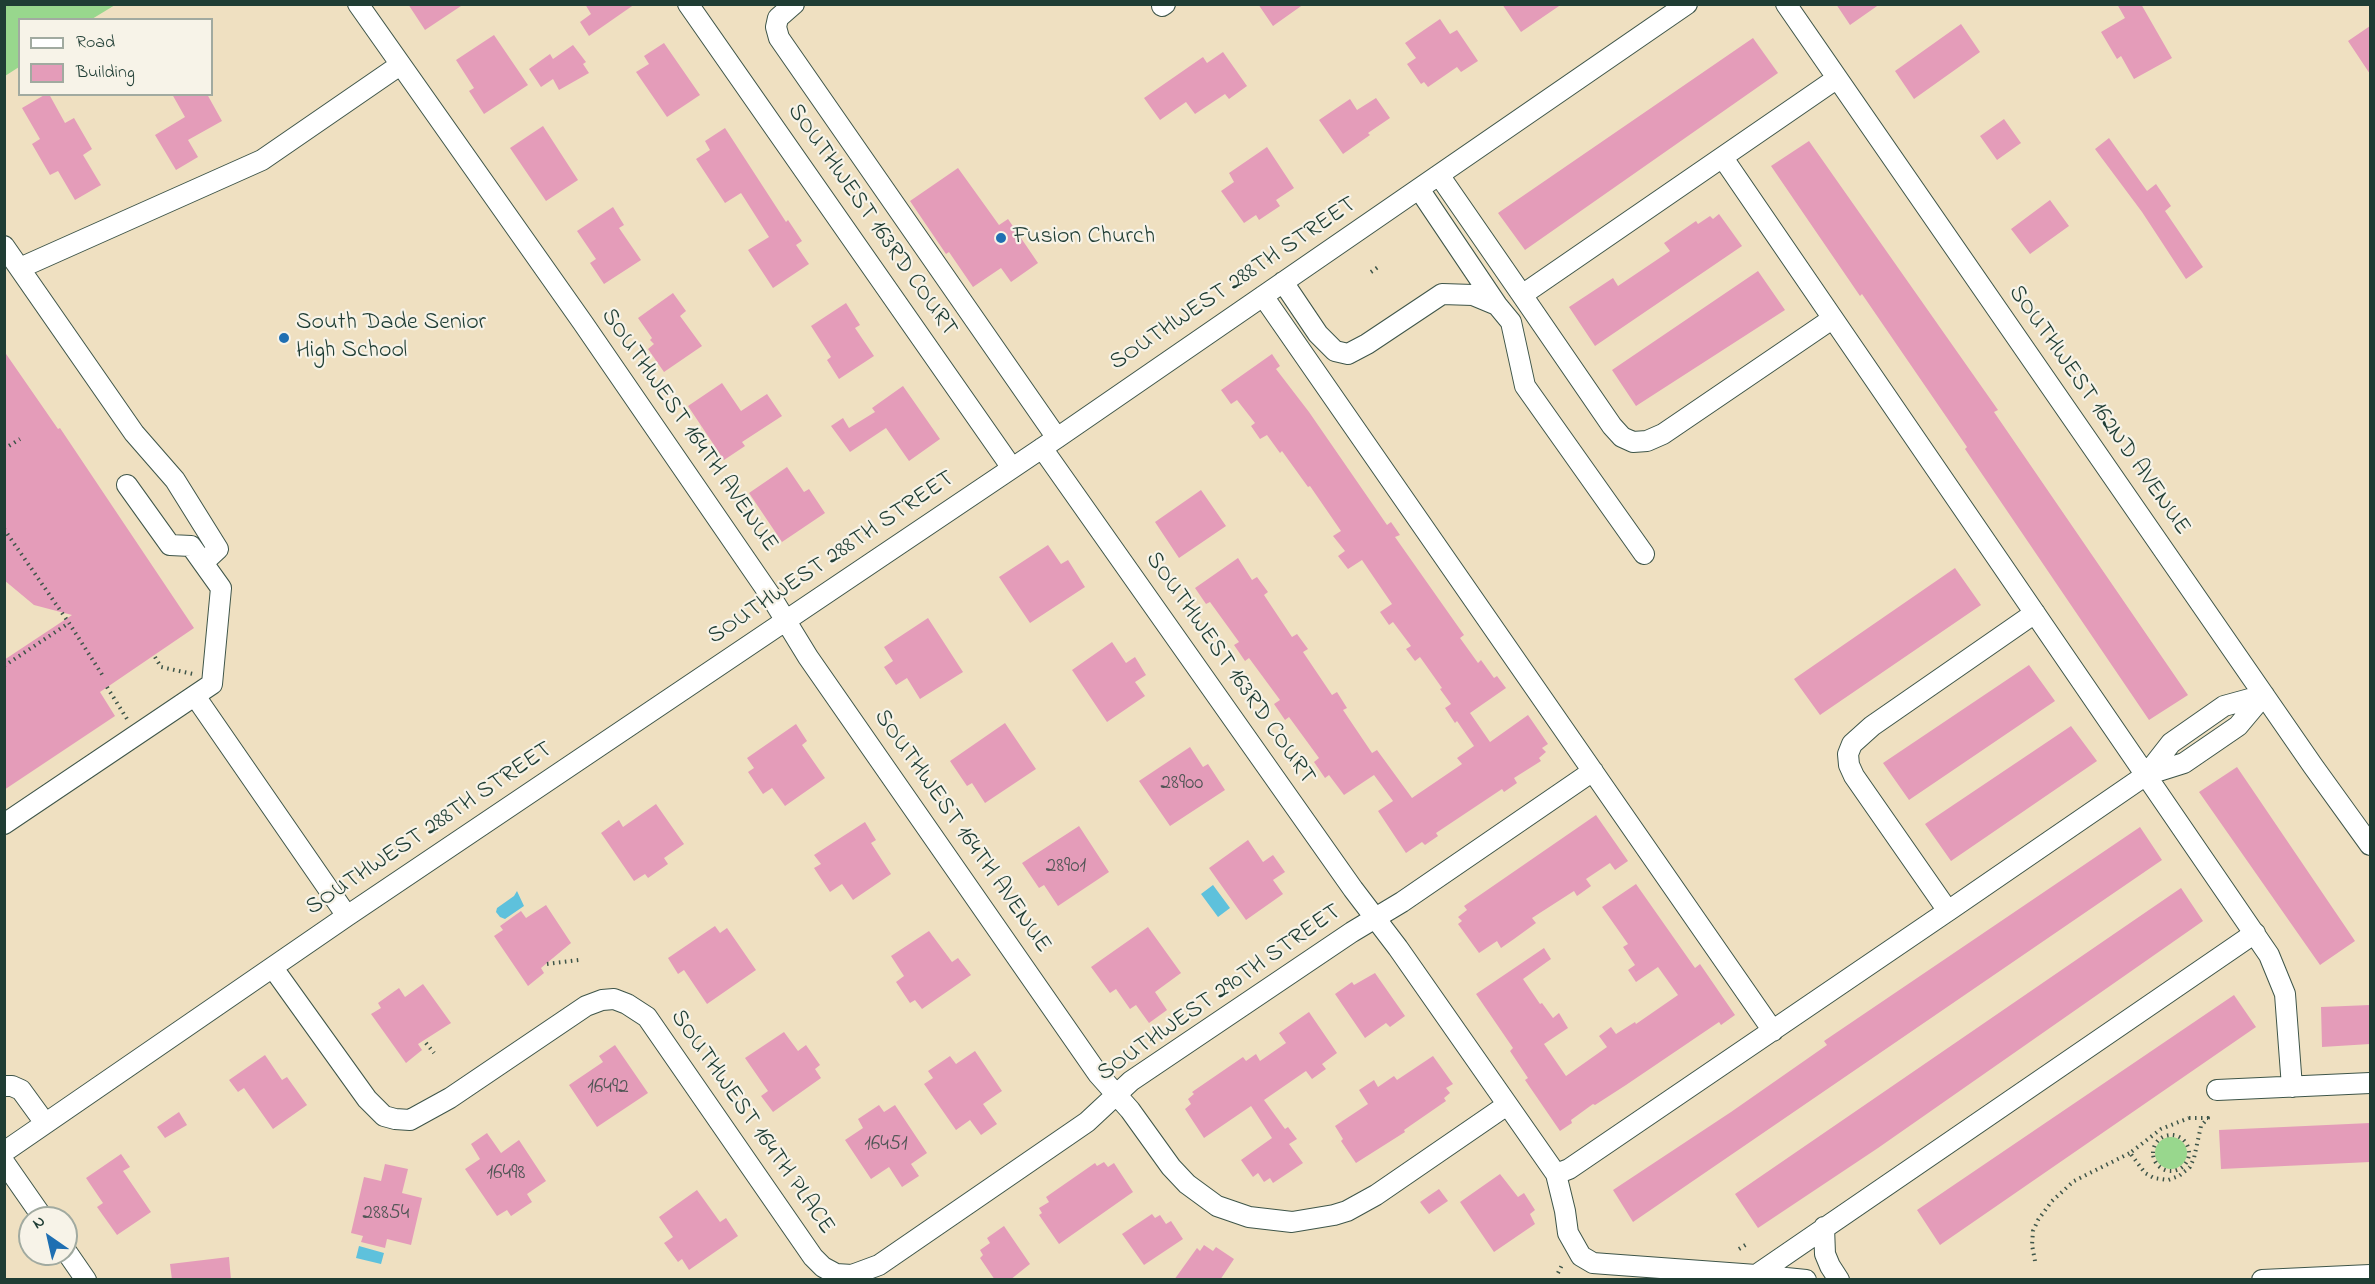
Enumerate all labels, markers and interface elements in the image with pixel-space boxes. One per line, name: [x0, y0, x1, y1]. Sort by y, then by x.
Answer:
legend: [18, 18, 213, 96]
text: Road: [76, 30, 115, 56]
text: Building: [76, 60, 135, 86]
street label: SOUTHWEST 163RD COURT: [780, 99, 962, 343]
street label: SOUTHWEST 288TH STREET: [1105, 192, 1363, 378]
place label: Fusion Church: [1013, 224, 1155, 252]
marker: Fusion Church: [994, 231, 1008, 245]
street label: SOUTHWEST 162ND AVENUE: [2001, 280, 2195, 542]
street label: SOUTHWEST 164TH AVENUE: [593, 304, 783, 558]
place label: South Dade Senior High School: [296, 310, 486, 366]
marker: South Dade Senior High School: [277, 331, 291, 345]
street label: SOUTHWEST 288TH STREET: [703, 466, 961, 652]
street label: SOUTHWEST 163RD COURT: [1138, 547, 1320, 791]
street label: SOUTHWEST 164TH AVENUE: [866, 705, 1056, 959]
street label: SOUTHWEST 288TH STREET: [301, 737, 559, 923]
house number: 28900: [1161, 772, 1203, 798]
house number: 28901: [1046, 855, 1086, 881]
street label: SOUTHWEST 290TH STREET: [1093, 899, 1347, 1089]
street label: SOUTHWEST 164TH PLACE: [662, 1005, 840, 1241]
house number: 16492: [587, 1076, 629, 1102]
house number: 16451: [864, 1133, 908, 1159]
house number: 16498: [487, 1162, 525, 1188]
house number: 28854: [363, 1202, 409, 1228]
north arrow: [18, 1206, 78, 1266]
text: N: [28, 1210, 50, 1236]

